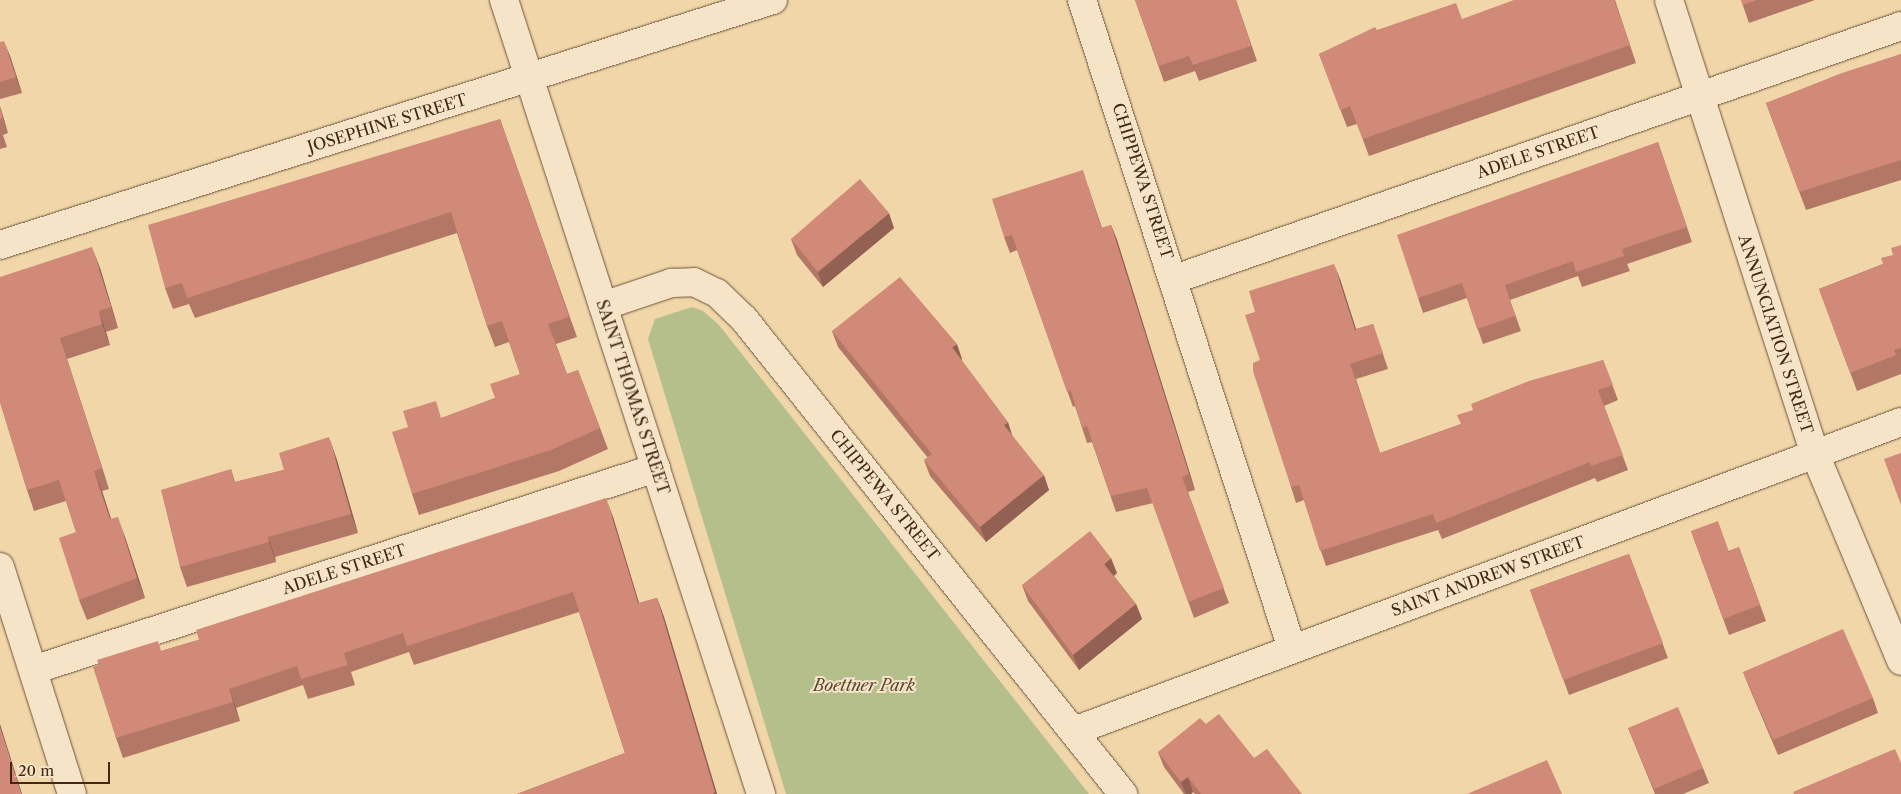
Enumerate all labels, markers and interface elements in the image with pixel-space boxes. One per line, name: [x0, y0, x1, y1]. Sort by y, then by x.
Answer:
street label: JOSEPHINE STREET: [305, 90, 469, 156]
street label: CHIPPEWA STREET: [1109, 100, 1177, 262]
street label: ADELE STREET: [1474, 122, 1602, 182]
street label: ANNUNCIATION STREET: [1735, 232, 1817, 436]
street label: SAINT THOMAS STREET: [592, 297, 674, 497]
street label: CHIPPEWA STREET: [826, 425, 944, 565]
street label: SAINT ANDREW STREET: [1388, 532, 1588, 620]
street label: ADELE STREET: [280, 540, 408, 598]
park label: Boettner Park: [813, 675, 915, 695]
scale bar: [12, 752, 112, 784]
text: 20 m: [18, 761, 54, 780]

